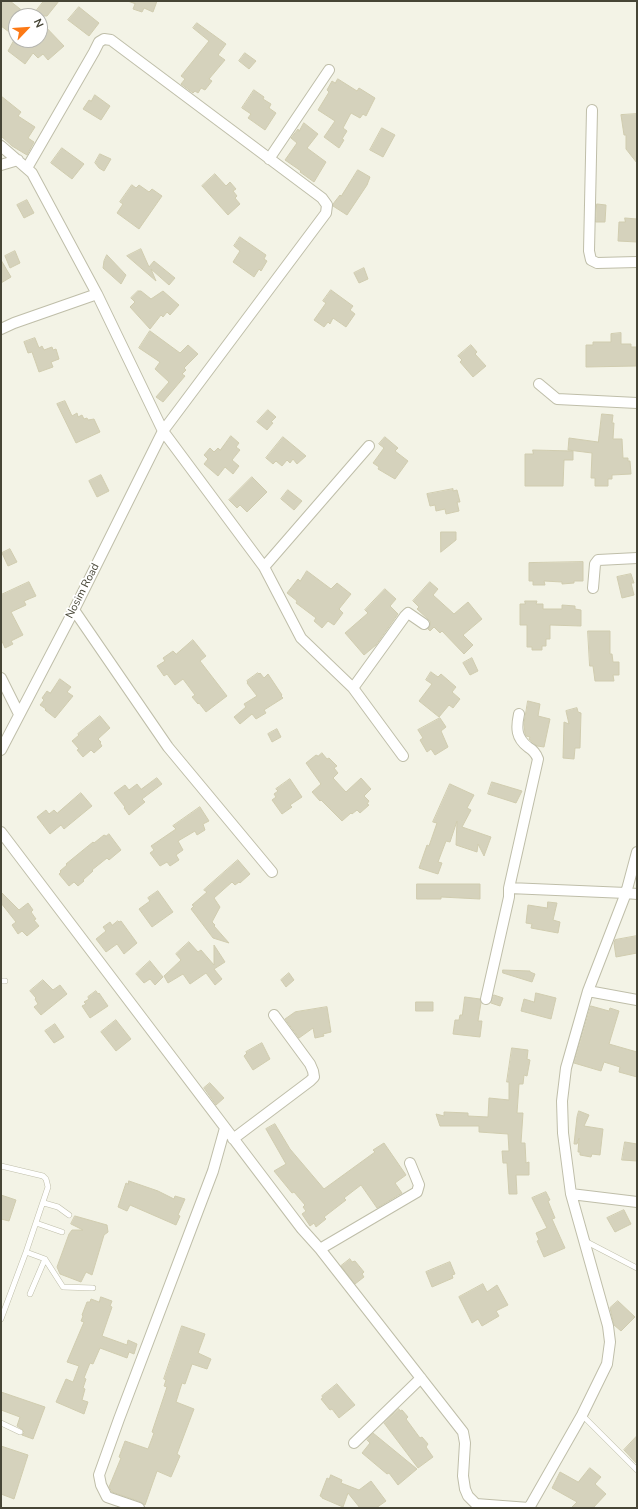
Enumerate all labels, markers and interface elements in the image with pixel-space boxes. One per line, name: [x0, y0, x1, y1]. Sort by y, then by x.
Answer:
north arrow: [8, 8, 48, 48]
text: N: [30, 16, 47, 30]
street label: Nosim Road: [64, 561, 102, 621]

